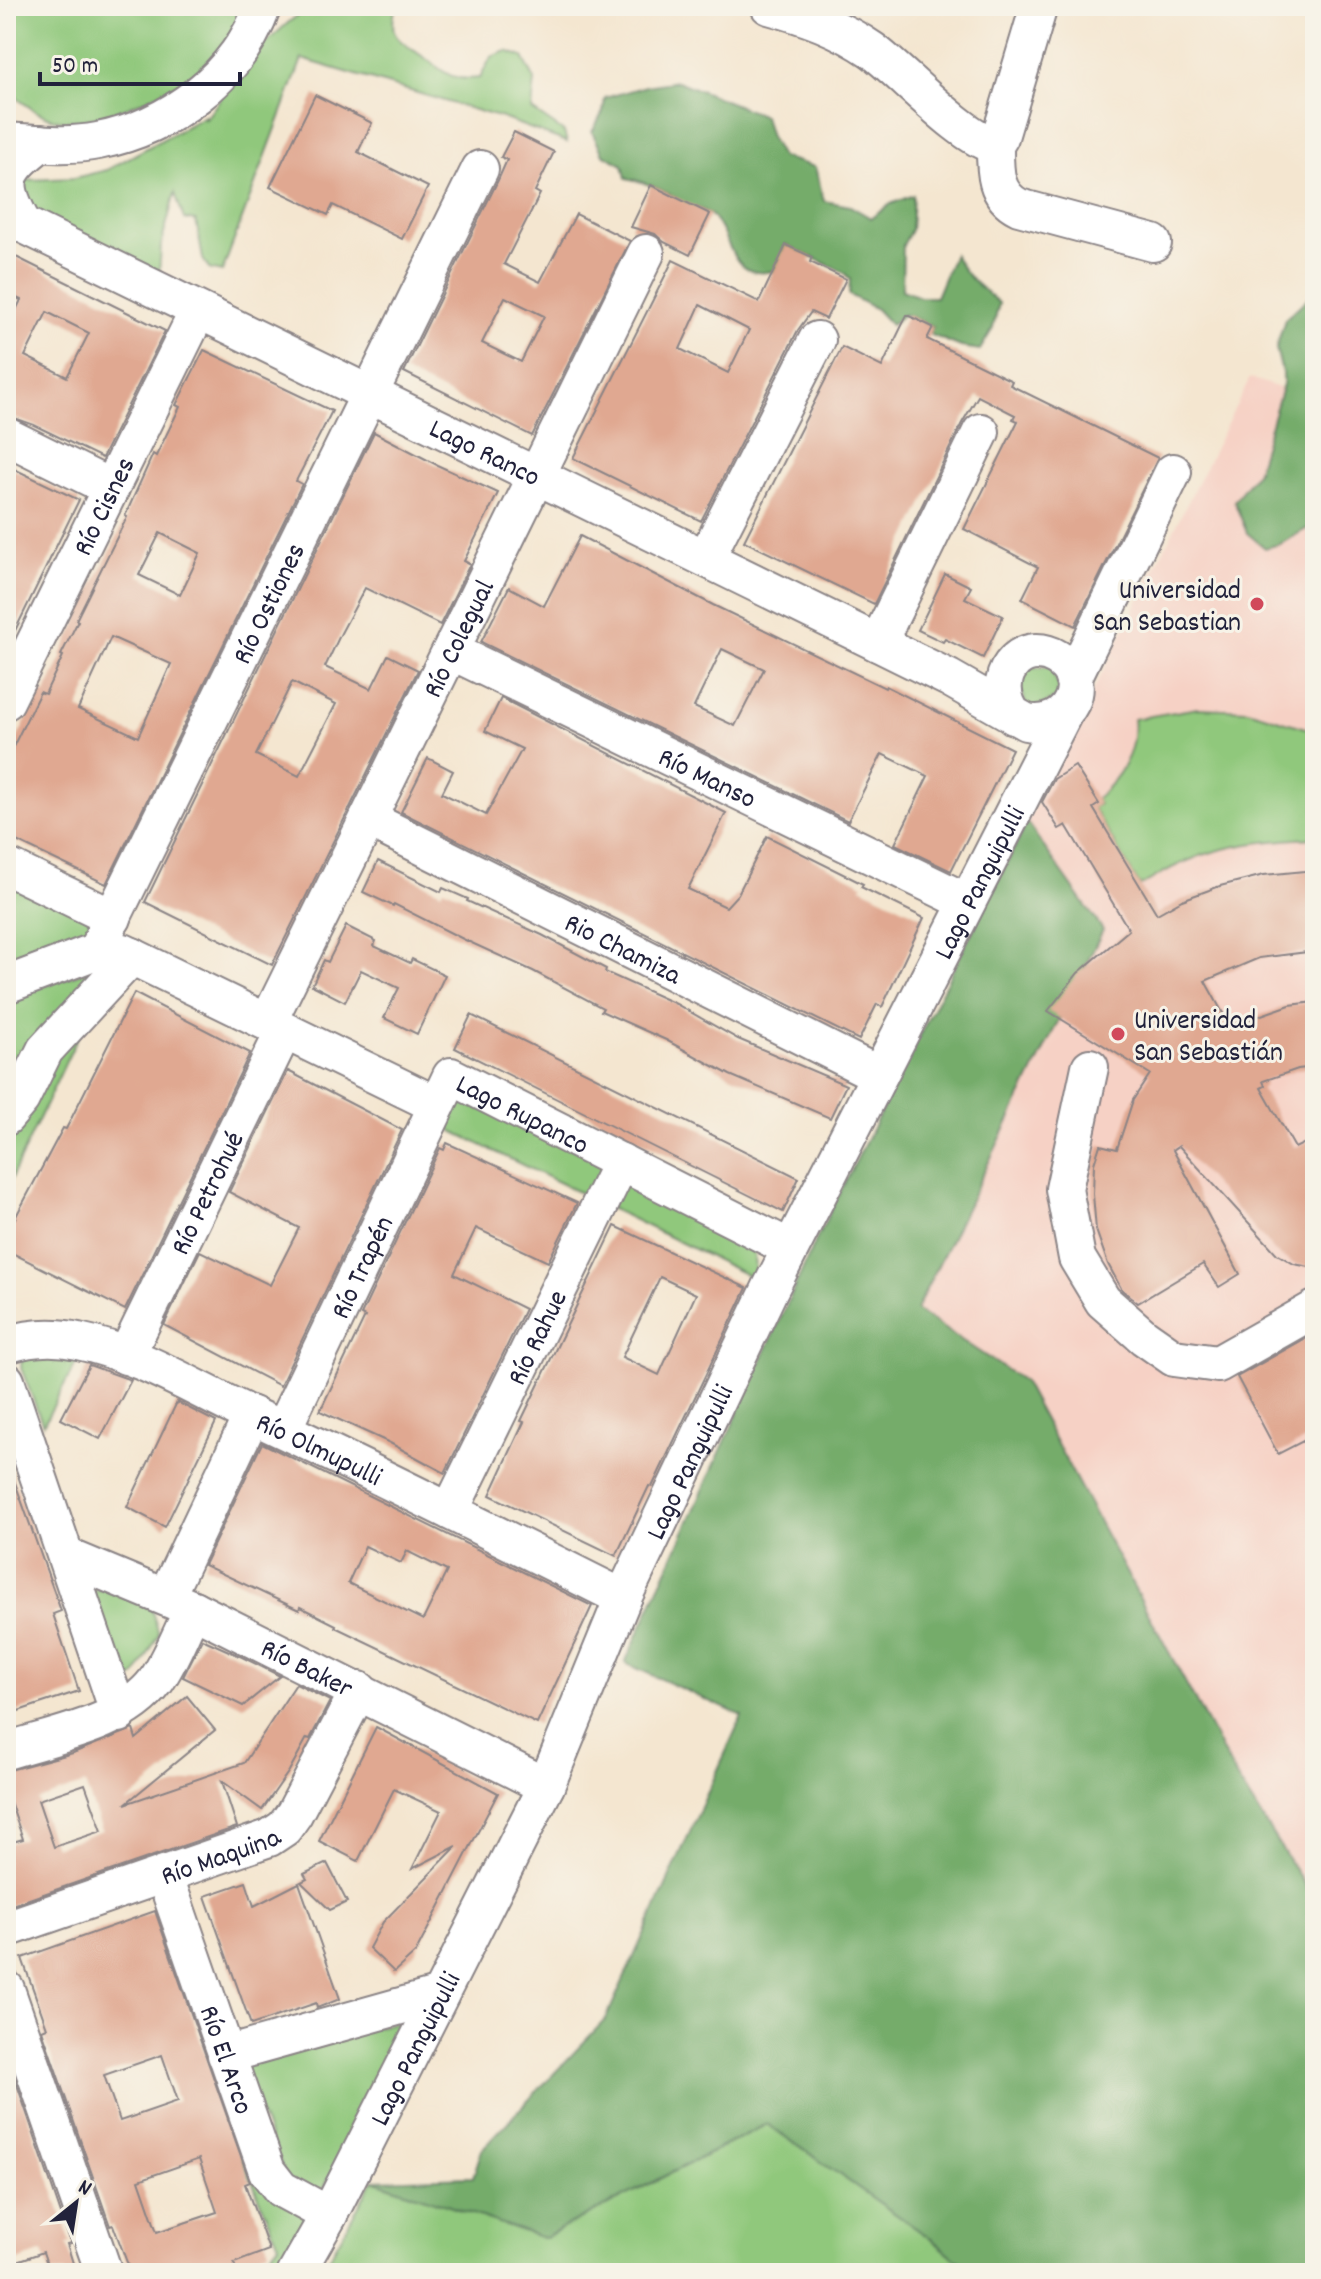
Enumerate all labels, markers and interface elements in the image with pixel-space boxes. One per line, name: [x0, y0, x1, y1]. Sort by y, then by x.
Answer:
scale bar: [40, 36, 240, 86]
text: 50 m: [52, 50, 98, 84]
street label: Lago Ranco: [421, 411, 546, 500]
street label: Río Cisnes: [66, 451, 148, 564]
street label: Río Ostiones: [225, 538, 318, 672]
place label: Universidad San Sebastian: [1093, 573, 1241, 645]
street label: Río Colegual: [415, 574, 507, 706]
marker: Universidad San Sebastian: [1248, 595, 1266, 613]
street label: Río Manso: [650, 740, 762, 821]
street label: Lago Panguipulli: [926, 800, 1038, 968]
street label: Rio Chamiza: [556, 906, 687, 998]
place label: Universidad San Sebastián: [1134, 1003, 1283, 1075]
marker: Universidad San Sebastián: [1109, 1025, 1127, 1043]
street label: Lago Rupanco: [448, 1067, 594, 1168]
street label: Río Petrohué: [163, 1126, 257, 1263]
street label: Río Trapén: [323, 1210, 407, 1327]
street label: Río Rahue: [500, 1285, 580, 1393]
street label: Lago Panguipulli: [638, 1379, 747, 1548]
street label: Río Olmupulli: [248, 1405, 387, 1500]
street label: Río Baker: [253, 1631, 359, 1711]
street label: Río Maquina: [157, 1820, 291, 1899]
street label: Lago Panguipulli: [362, 1966, 474, 2134]
street label: Río El Arco: [186, 2001, 261, 2121]
north arrow: [36, 2163, 116, 2243]
text: N: [72, 2173, 97, 2205]

